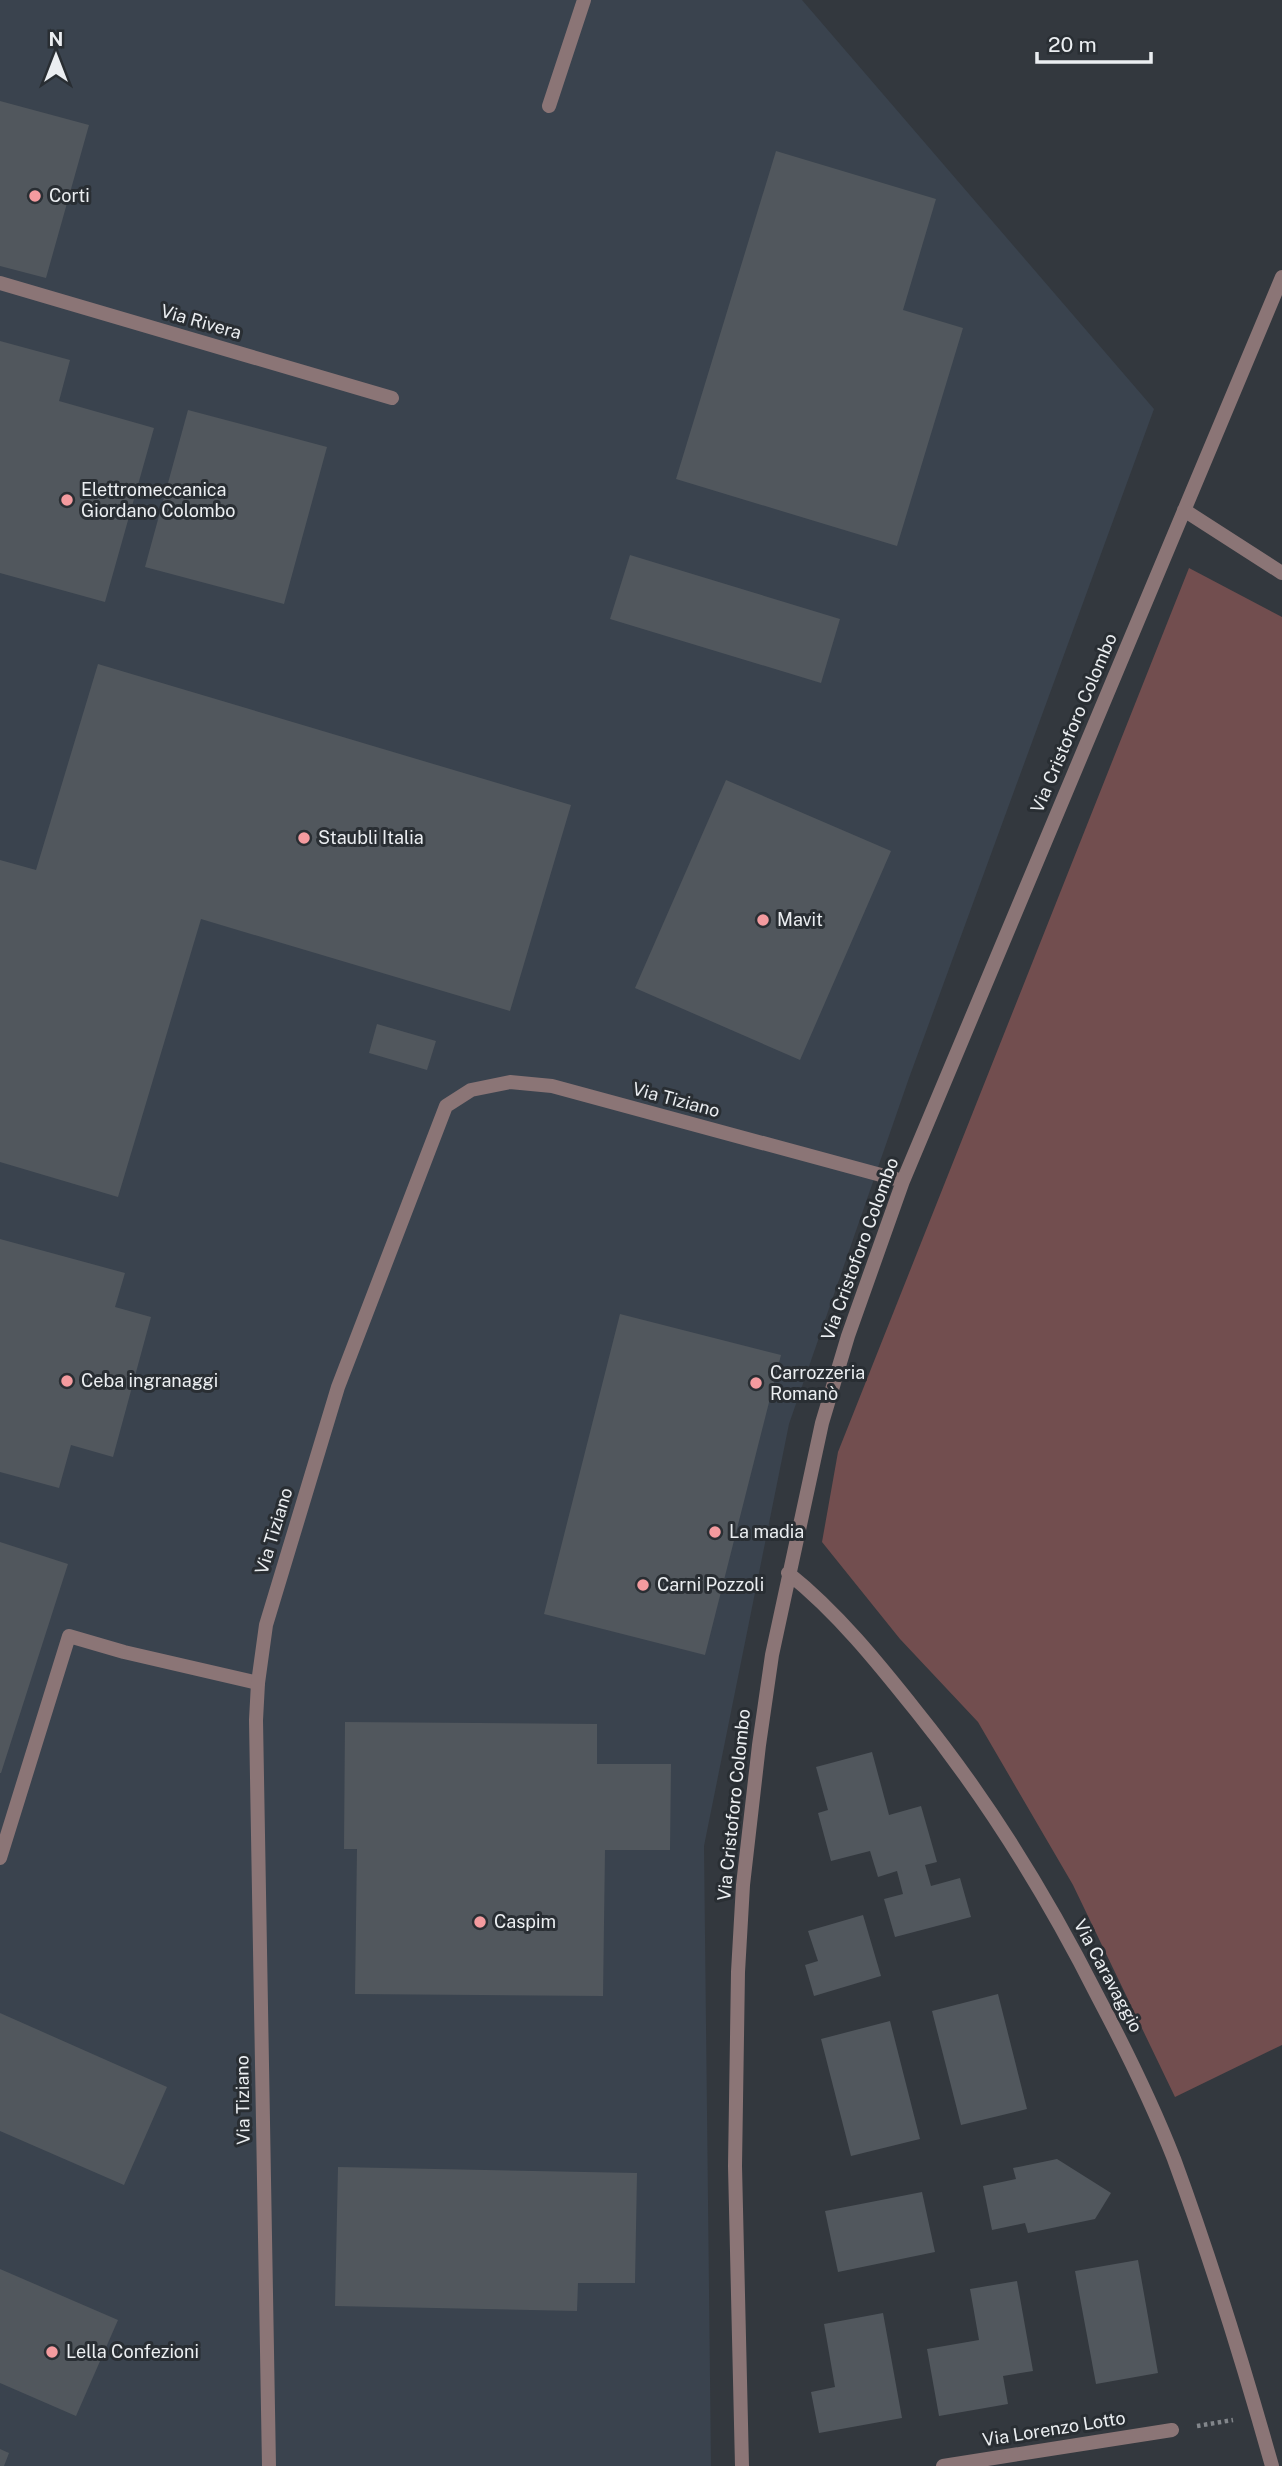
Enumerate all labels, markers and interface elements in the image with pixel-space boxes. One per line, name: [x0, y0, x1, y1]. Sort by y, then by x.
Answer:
north arrow: [21, 21, 91, 91]
scale bar: [1037, 21, 1151, 65]
text: N: [49, 28, 63, 50]
text: 20 m: [1048, 32, 1097, 57]
place label: Corti: [49, 185, 90, 206]
marker: Corti: [27, 188, 43, 204]
street label: Via Rivera: [158, 300, 244, 343]
place label: Elettromeccanica Giordano Colombo: [81, 479, 235, 521]
marker: Elettromeccanica Giordano Colombo: [59, 492, 75, 508]
street label: Via Cristoforo Colombo: [1026, 630, 1121, 816]
place label: Staubli Italia: [318, 827, 424, 848]
marker: Staubli Italia: [296, 830, 312, 846]
place label: Mavit: [777, 909, 823, 930]
marker: Mavit: [755, 912, 771, 928]
street label: Via Tiziano: [630, 1078, 722, 1121]
street label: Via Cristoforo Colombo: [817, 1155, 902, 1343]
place label: Carrozzeria Romanò: [770, 1362, 865, 1404]
place label: Ceba ingranaggi: [81, 1370, 218, 1391]
marker: Ceba ingranaggi: [59, 1373, 75, 1389]
marker: Carrozzeria Romanò: [748, 1375, 764, 1391]
street label: Via Tiziano: [250, 1485, 297, 1577]
place label: La madia: [729, 1521, 804, 1542]
marker: La madia: [707, 1524, 723, 1540]
place label: Carni Pozzoli: [657, 1574, 764, 1595]
marker: Carni Pozzoli: [635, 1577, 651, 1593]
street label: Via Cristoforo Colombo: [713, 1708, 754, 1902]
place label: Caspim: [494, 1911, 556, 1932]
marker: Caspim: [472, 1914, 488, 1930]
street label: Via Caravaggio: [1070, 1916, 1147, 2036]
street label: Via Tiziano: [231, 2055, 254, 2145]
place label: Lella Confezioni: [66, 2341, 199, 2362]
marker: Lella Confezioni: [44, 2344, 60, 2360]
street label: Via Lorenzo Lotto: [981, 2407, 1127, 2450]

